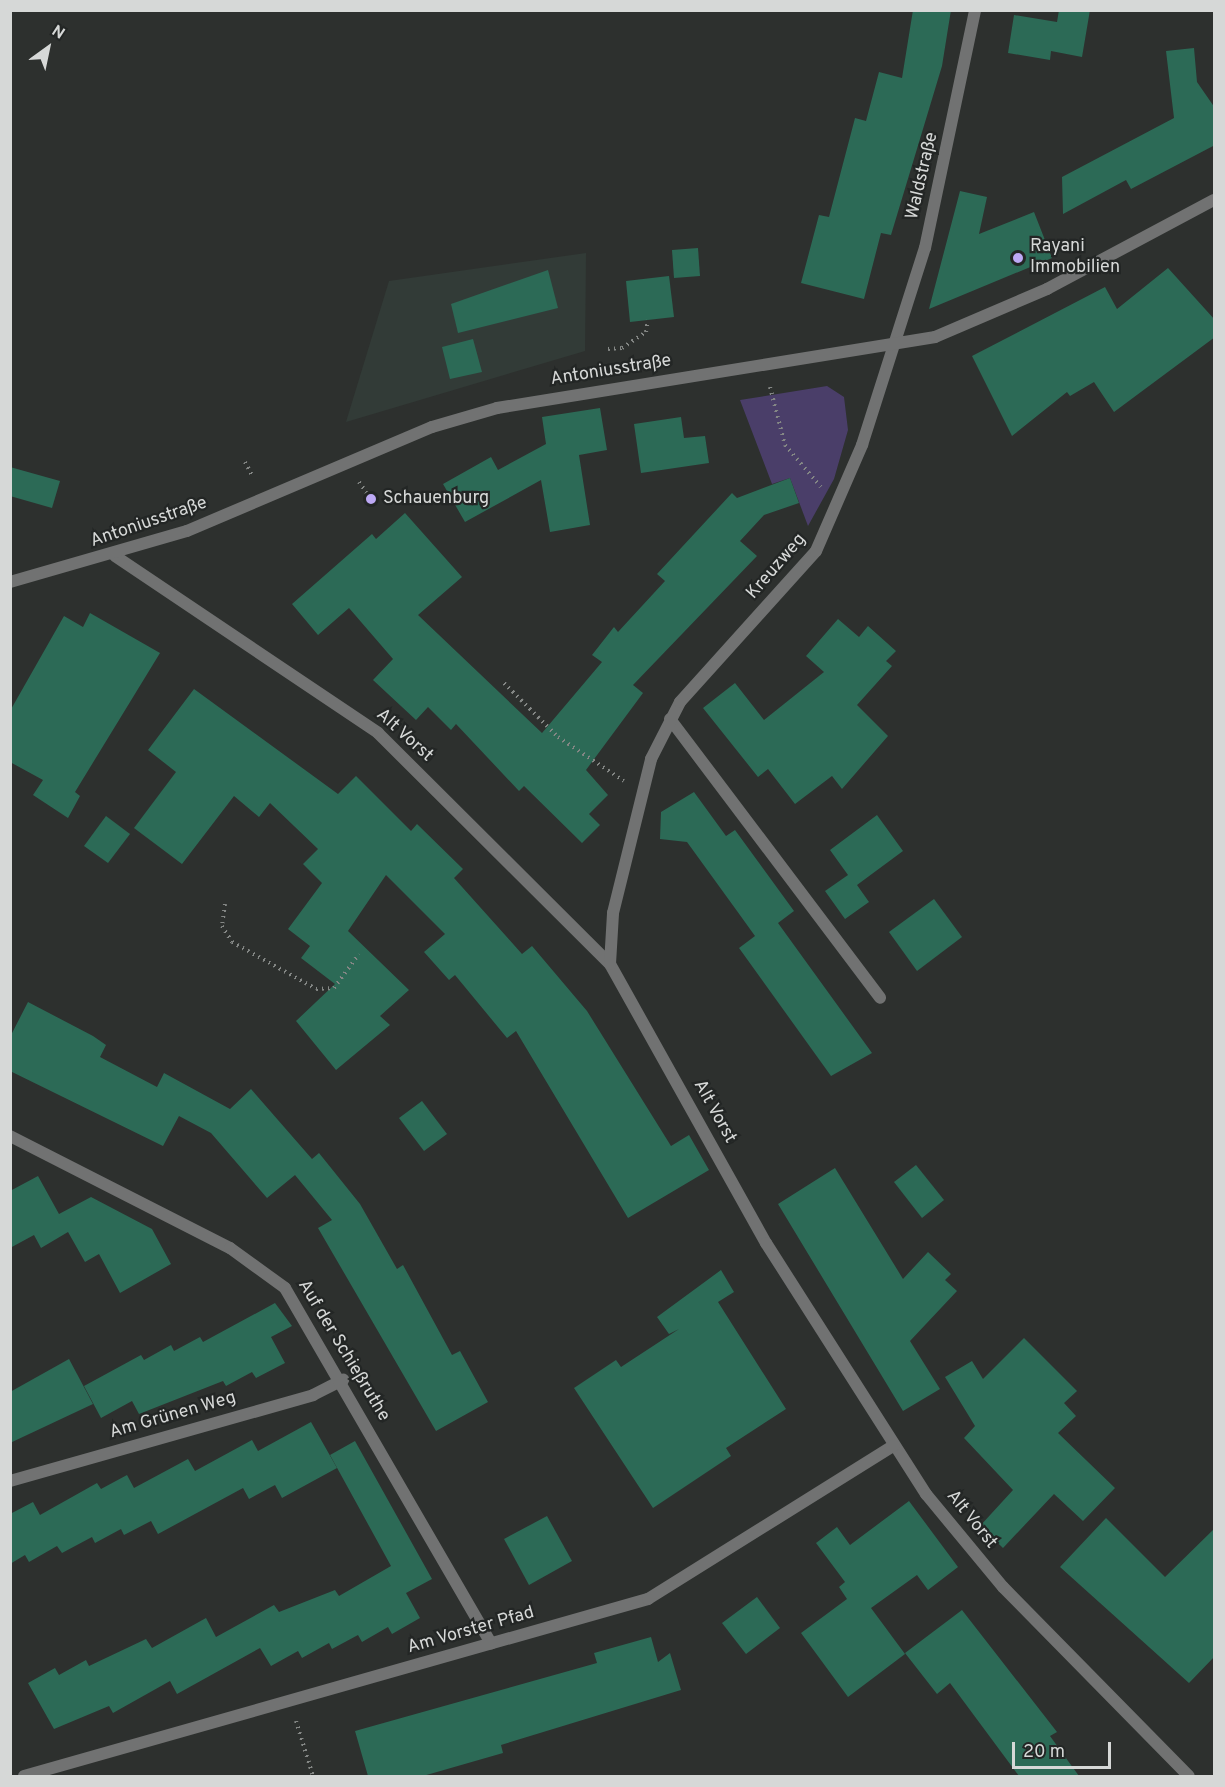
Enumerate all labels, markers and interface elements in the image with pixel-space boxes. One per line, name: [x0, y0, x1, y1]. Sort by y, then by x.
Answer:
north arrow: [18, 18, 78, 78]
text: N: [48, 21, 68, 44]
street label: Waldstraße: [902, 130, 944, 222]
place label: Rayani Immobilien: [1030, 237, 1120, 280]
marker: Rayani Immobilien: [1011, 251, 1025, 265]
street label: Antoniusstraße: [549, 351, 673, 391]
place label: Schauenburg: [383, 488, 489, 510]
marker: Schauenburg: [364, 492, 378, 506]
street label: Antoniusstraße: [88, 493, 210, 553]
street label: Kreuzweg: [743, 530, 811, 604]
street label: Alt Vorst: [371, 705, 437, 767]
street label: Alt Vorst: [688, 1076, 740, 1148]
street label: Auf der Schießruthe: [292, 1276, 394, 1426]
street label: Am Grünen Weg: [107, 1388, 239, 1444]
street label: Alt Vorst: [941, 1486, 1001, 1554]
street label: Am Vorster Pfad: [405, 1602, 537, 1660]
scale bar: [1015, 1730, 1114, 1768]
text: 20 m: [1023, 1741, 1065, 1764]

